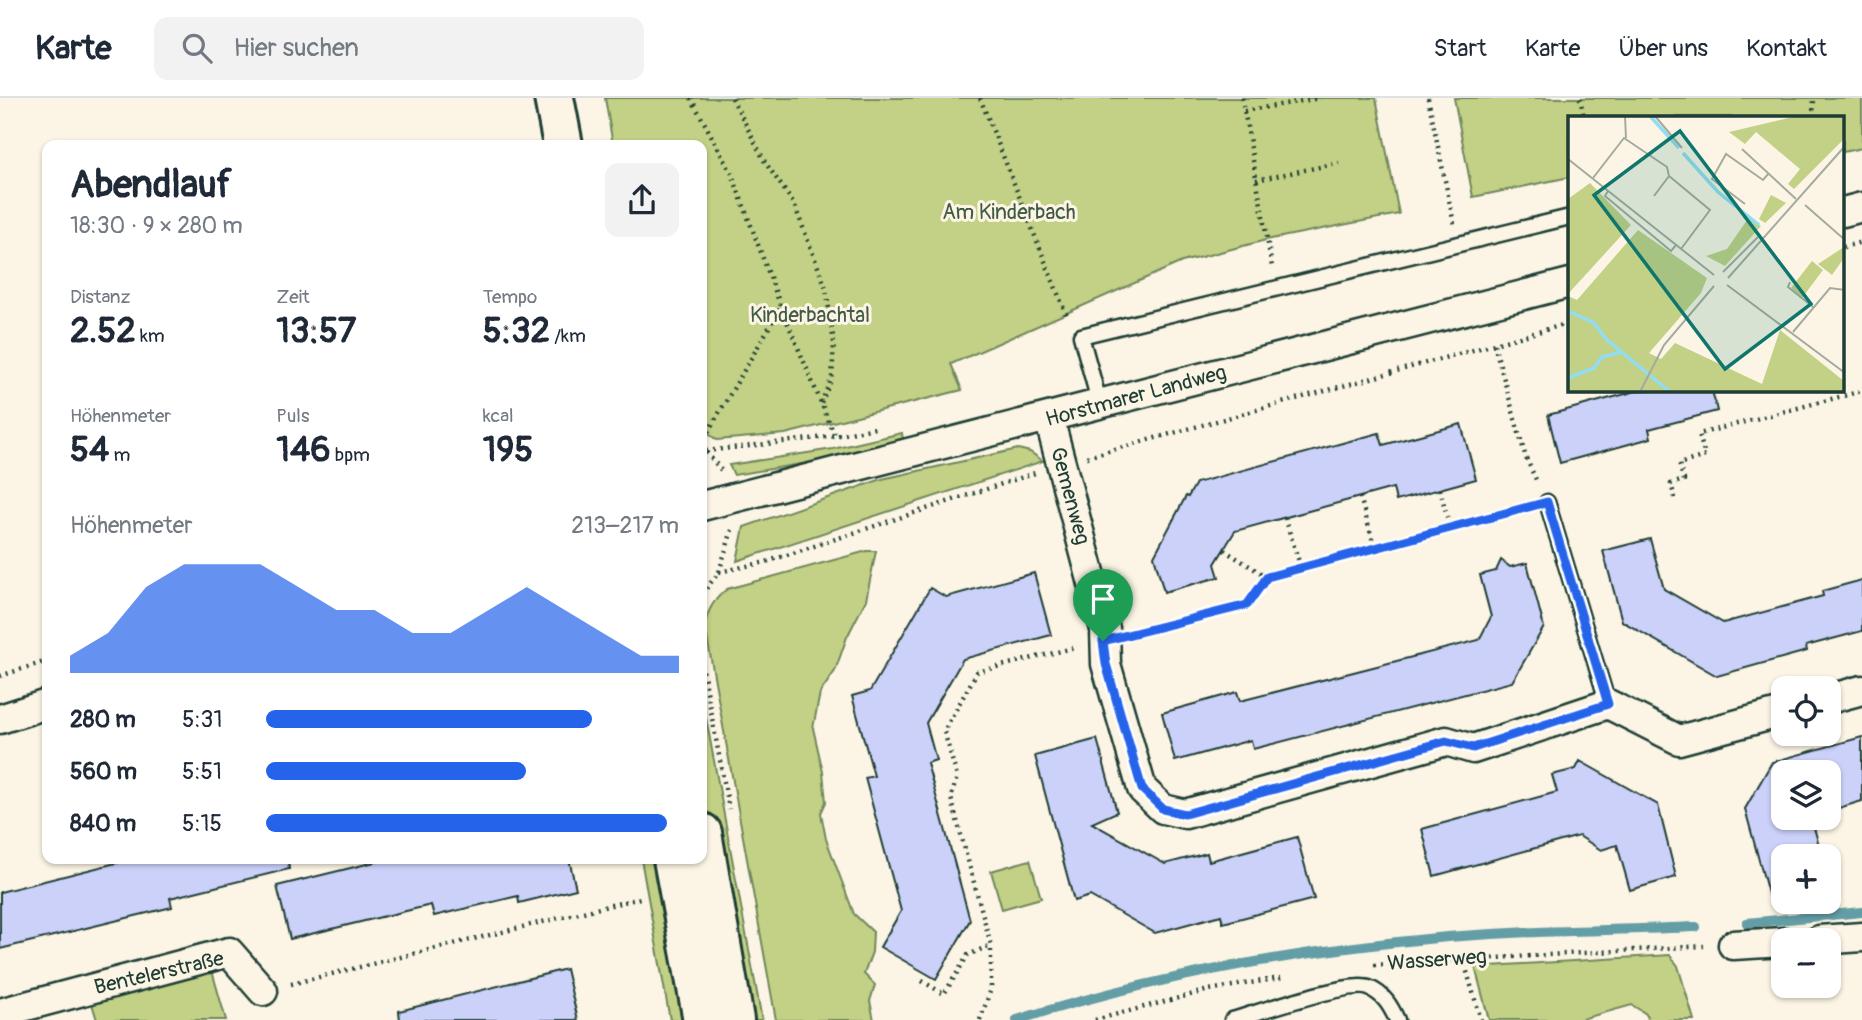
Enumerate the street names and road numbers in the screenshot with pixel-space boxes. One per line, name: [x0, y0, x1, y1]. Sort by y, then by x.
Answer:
street label: Horstmarer Landweg: [1043, 359, 1229, 433]
street label: Gemenweg: [1044, 444, 1096, 548]
street label: Wasserweg: [1386, 943, 1488, 977]
street label: Bentelerstraße: [92, 945, 227, 1001]

